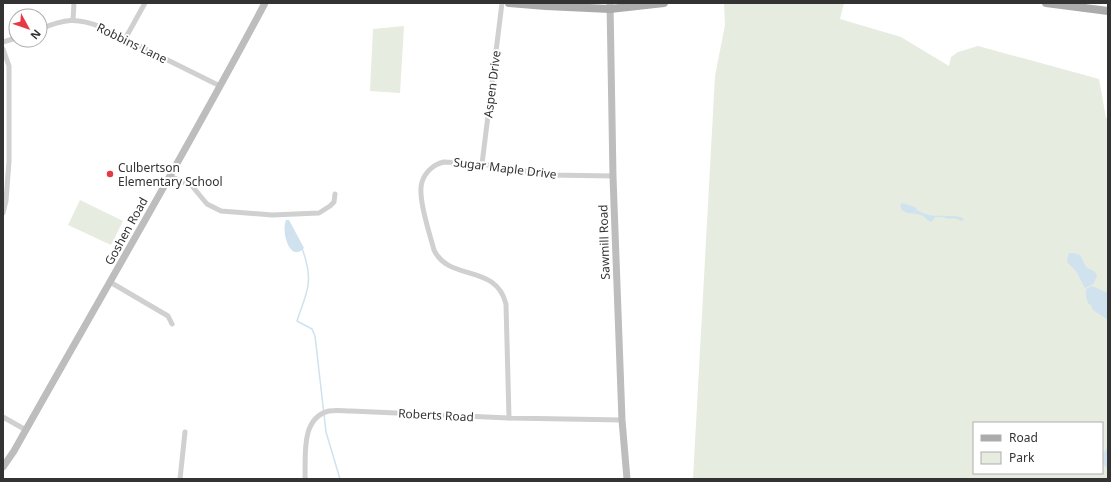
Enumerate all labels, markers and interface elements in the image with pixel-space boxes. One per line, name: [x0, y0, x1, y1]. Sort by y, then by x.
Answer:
north arrow: [8, 8, 48, 48]
street label: Robbins Lane: [94, 19, 170, 67]
text: N: [27, 26, 45, 43]
street label: Aspen Drive: [479, 49, 505, 119]
street label: Sugar Maple Drive: [452, 153, 558, 183]
place label: Culbertson Elementary School: [118, 159, 223, 190]
marker: Culbertson Elementary School: [105, 169, 115, 179]
street label: Goshen Road: [100, 194, 152, 268]
street label: Sawmill Road: [594, 204, 614, 280]
street label: Roberts Road: [398, 405, 474, 425]
legend: [973, 422, 1103, 474]
text: Road: [1009, 429, 1038, 446]
text: Park: [1009, 449, 1035, 466]

